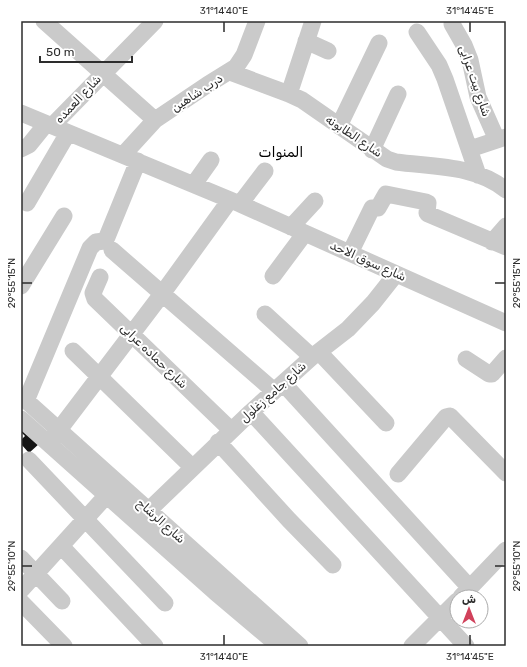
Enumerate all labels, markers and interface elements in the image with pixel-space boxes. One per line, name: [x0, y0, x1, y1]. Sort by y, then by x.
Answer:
text: 31°14'40"E: [200, 5, 248, 17]
text: 31°14'45"E: [446, 5, 494, 17]
scale bar: [40, 38, 132, 64]
street label: شارع بيت عرابى: [454, 44, 494, 119]
text: 50 m: [46, 45, 74, 59]
street label: درب شاهين: [169, 71, 226, 116]
street label: شارع العمده: [52, 72, 105, 127]
street label: شارع الطابونه: [322, 112, 385, 162]
district label: المنوات: [259, 144, 303, 161]
street label: شارع سوق الاحد: [327, 238, 408, 286]
text: 29°55'15"N: [6, 258, 18, 308]
text: 29°55'15"N: [511, 258, 523, 308]
street label: شارع حماده عرابى: [116, 321, 190, 393]
street label: شارع جامع زغلول: [237, 359, 310, 427]
street label: شارع الرشاح: [133, 496, 188, 548]
text: 29°55'10"N: [6, 540, 18, 592]
text: 29°55'10"N: [511, 540, 523, 592]
north arrow: [449, 589, 489, 629]
text: ش: [462, 593, 476, 606]
text: 31°14'40"E: [200, 651, 248, 663]
text: 31°14'45"E: [446, 651, 494, 663]

